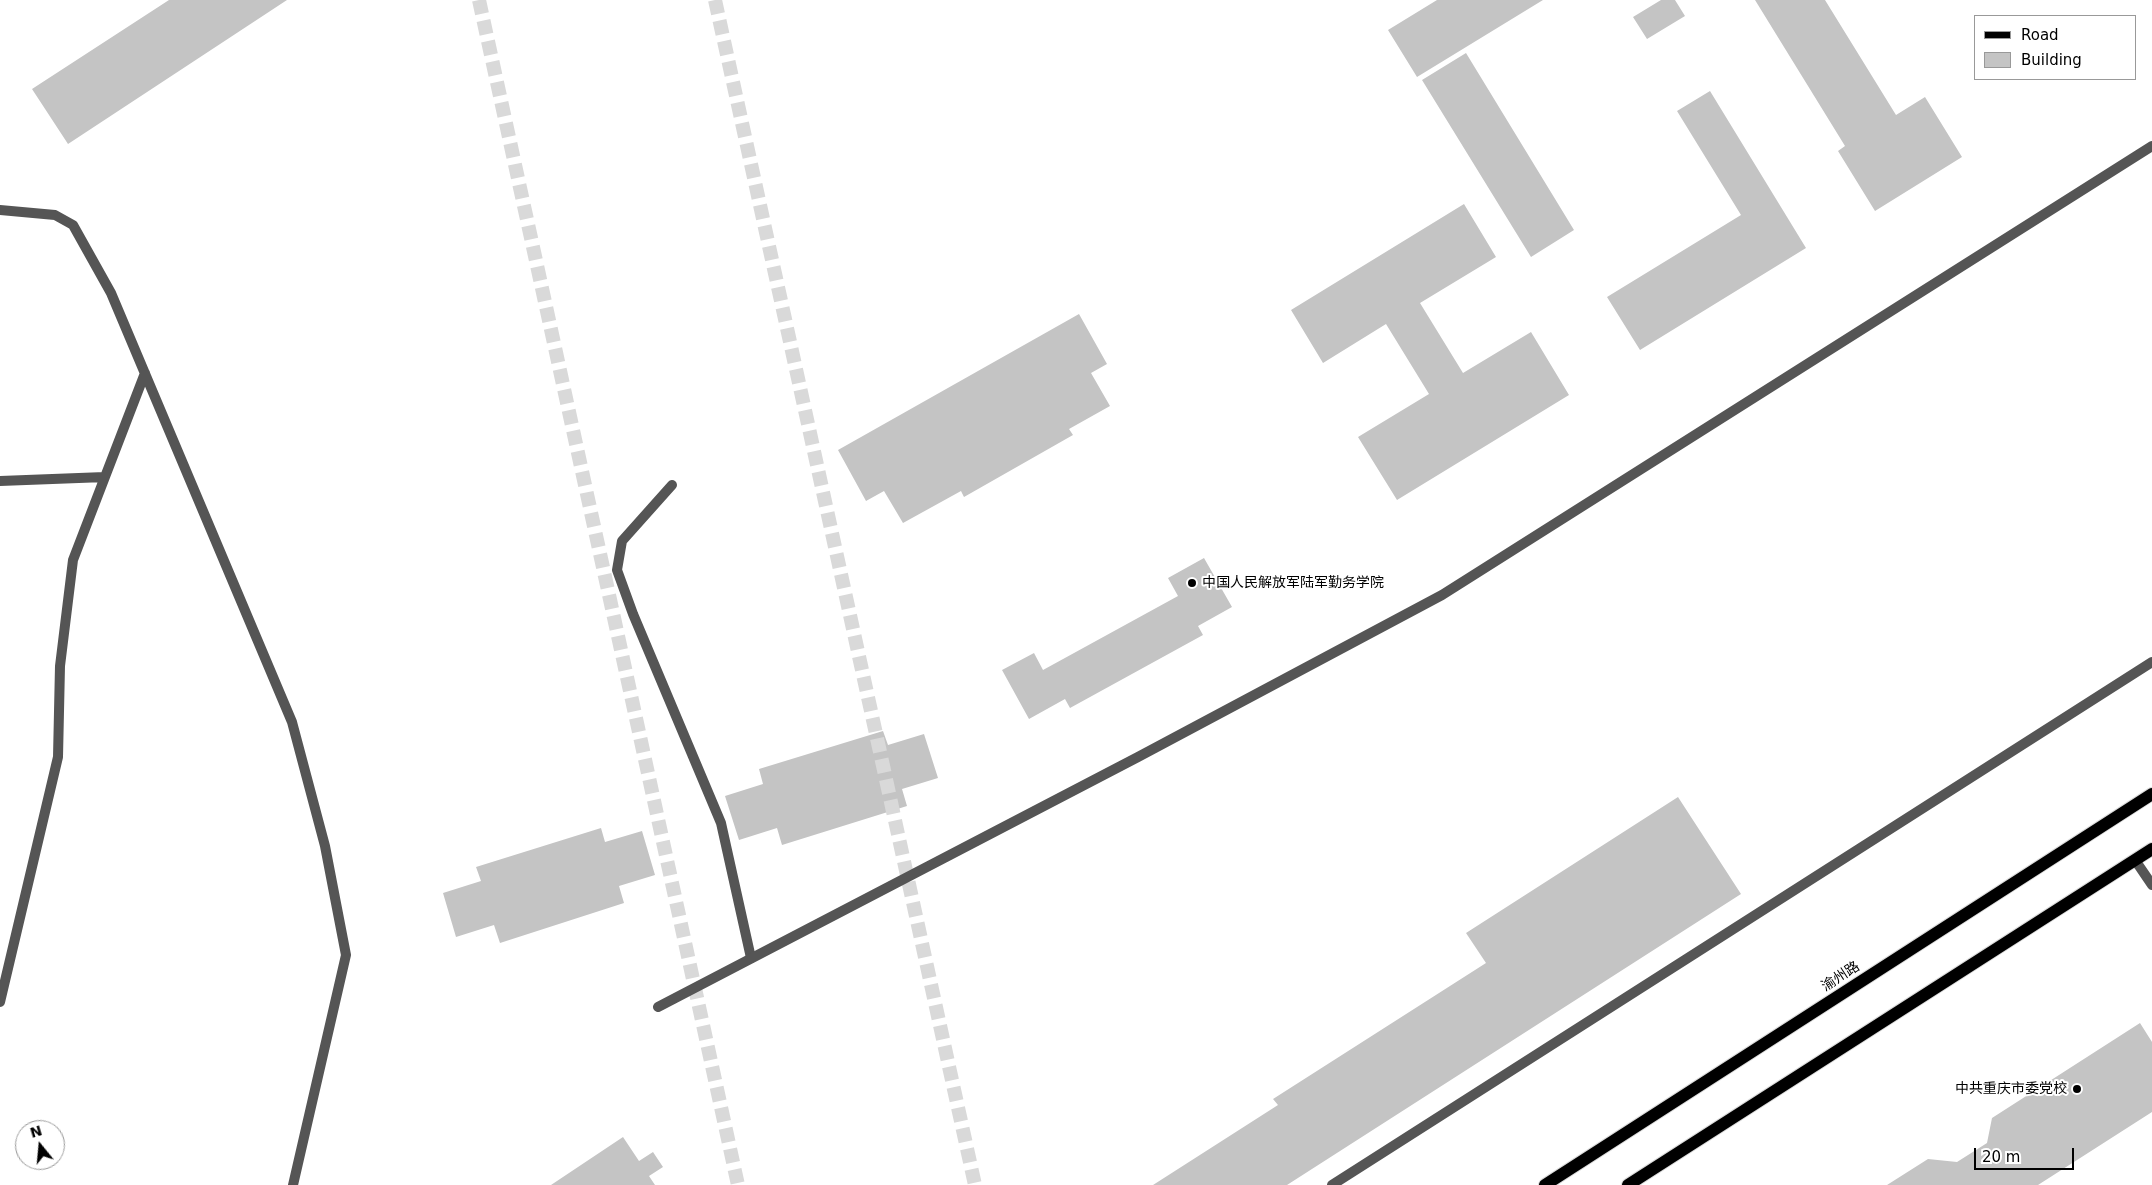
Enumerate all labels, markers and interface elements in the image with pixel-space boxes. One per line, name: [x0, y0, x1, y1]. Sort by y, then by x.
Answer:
legend: [1974, 15, 2137, 80]
text: Road: [2021, 26, 2059, 44]
text: Building: [2021, 51, 2082, 69]
place label: 中国人民解放军陆军勤务学院: [1202, 575, 1384, 591]
marker: 中国人民解放军陆军勤务学院: [1186, 577, 1198, 589]
street label: 渝州路: [1819, 959, 1863, 995]
place label: 中共重庆市委党校: [1955, 1081, 2067, 1097]
marker: 中共重庆市委党校: [2071, 1083, 2083, 1095]
north arrow: [15, 1120, 65, 1170]
text: N: [28, 1122, 44, 1141]
scale bar: [1977, 1138, 2077, 1170]
text: 20 m: [1982, 1148, 2020, 1166]

